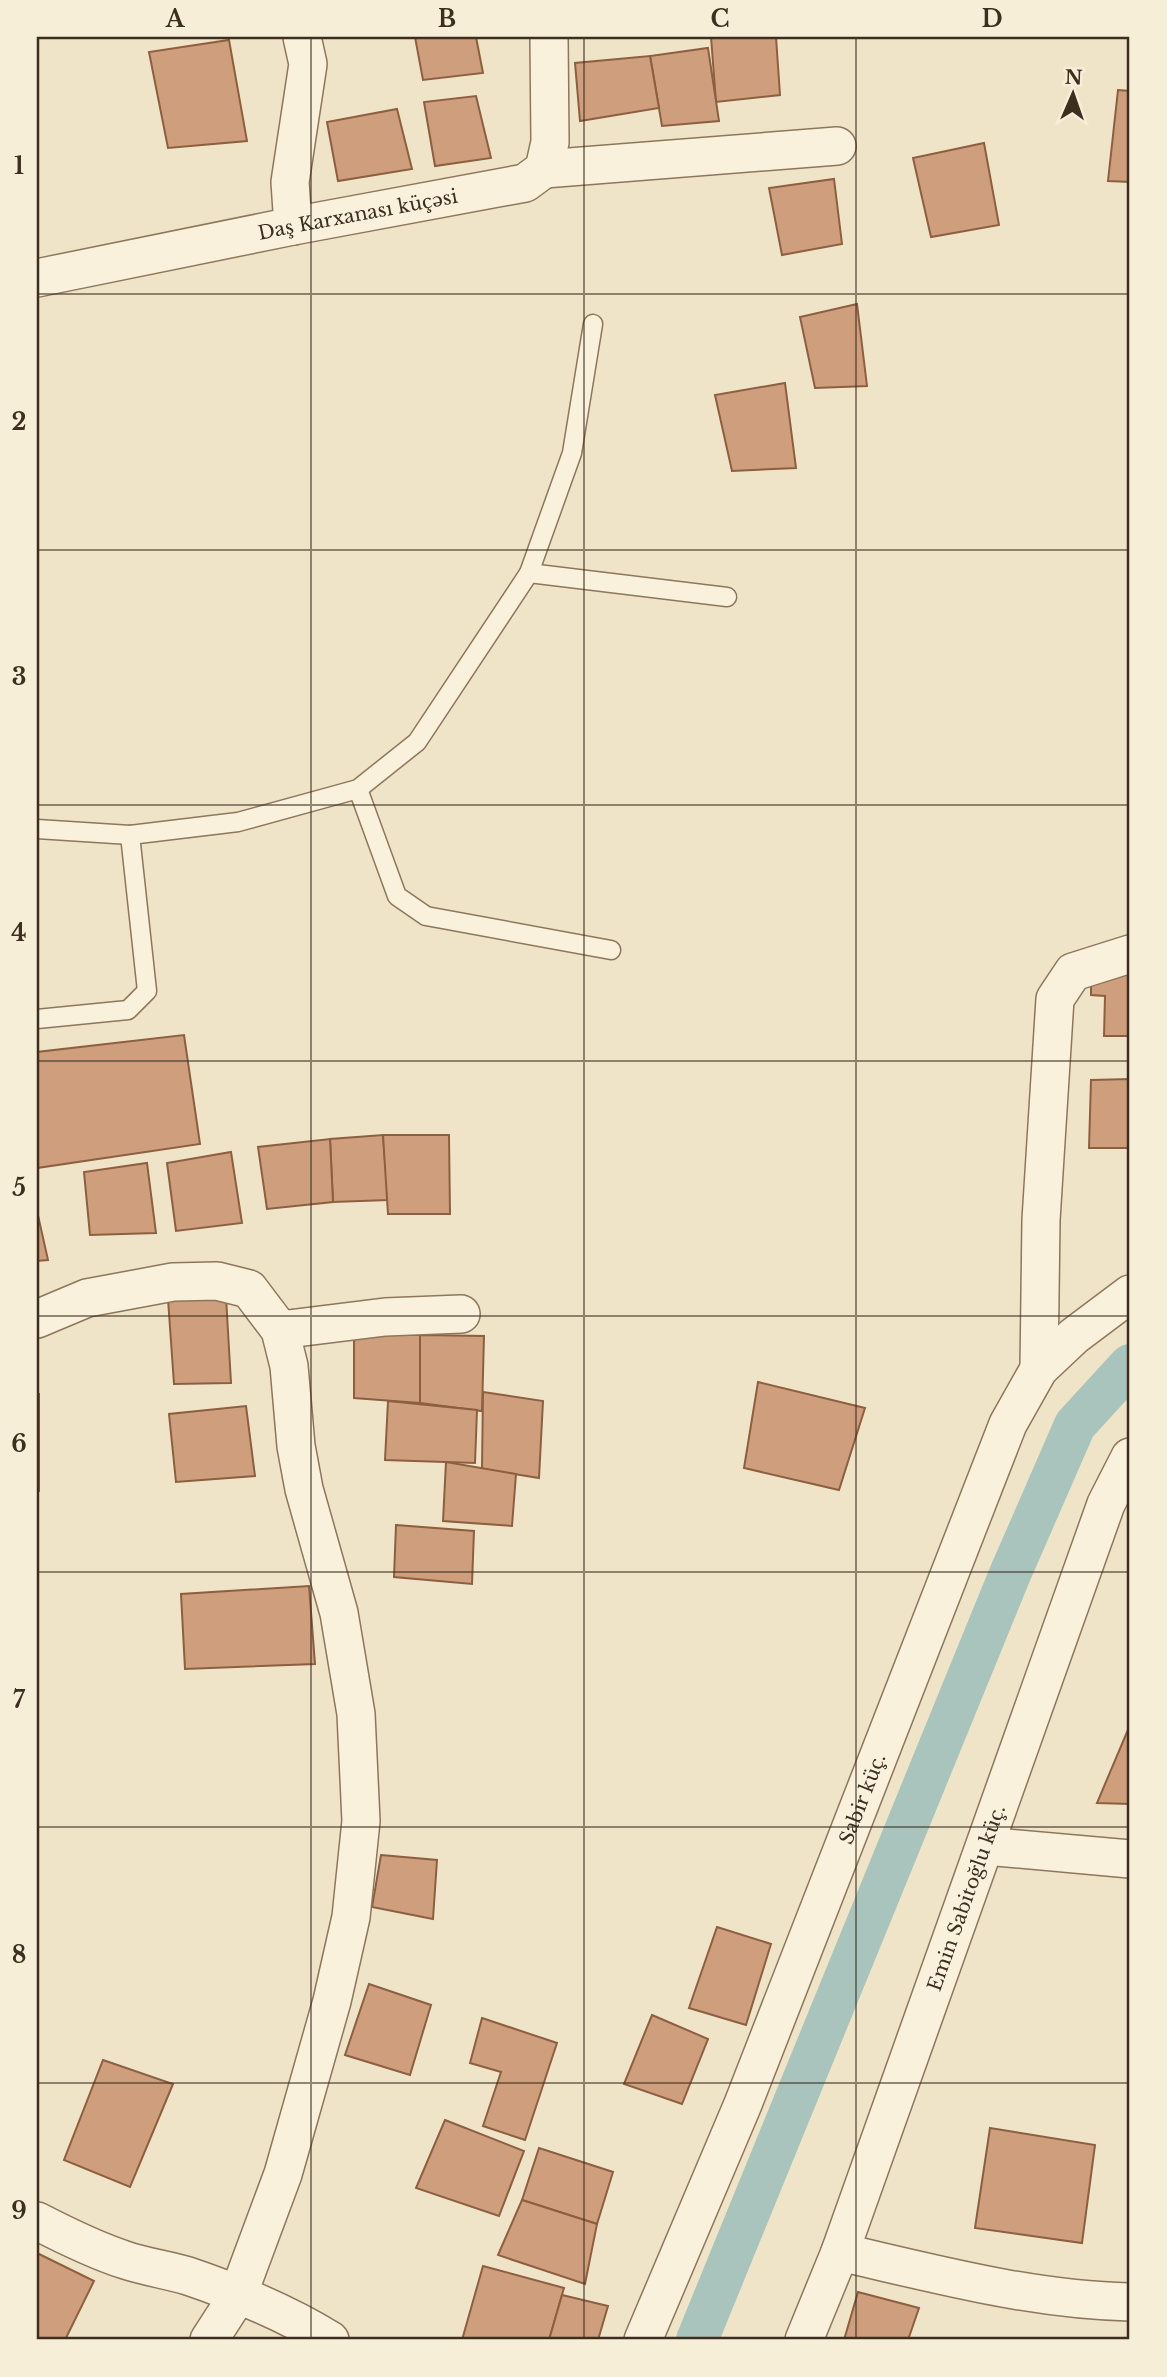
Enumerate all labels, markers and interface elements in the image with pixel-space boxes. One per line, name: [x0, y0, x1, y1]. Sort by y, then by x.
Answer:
text: A: [165, 5, 186, 33]
text: B: [438, 5, 456, 33]
text: C: [711, 5, 729, 33]
text: D: [981, 5, 1003, 33]
north arrow: [1038, 60, 1108, 130]
text: N: [1064, 66, 1083, 89]
text: 1: [14, 152, 24, 180]
street label: Daş Karxanası küçəsi: [256, 185, 460, 245]
text: 2: [12, 408, 26, 436]
text: 3: [12, 663, 26, 691]
text: 4: [11, 919, 27, 947]
text: 5: [12, 1174, 26, 1202]
text: 6: [11, 1430, 27, 1458]
text: 7: [13, 1686, 26, 1714]
street label: Sabir küç.: [834, 1750, 890, 1847]
street label: Emin Sabitoğlu küç.: [923, 1802, 1010, 1994]
text: 8: [12, 1941, 26, 1969]
text: 9: [11, 2197, 27, 2225]

